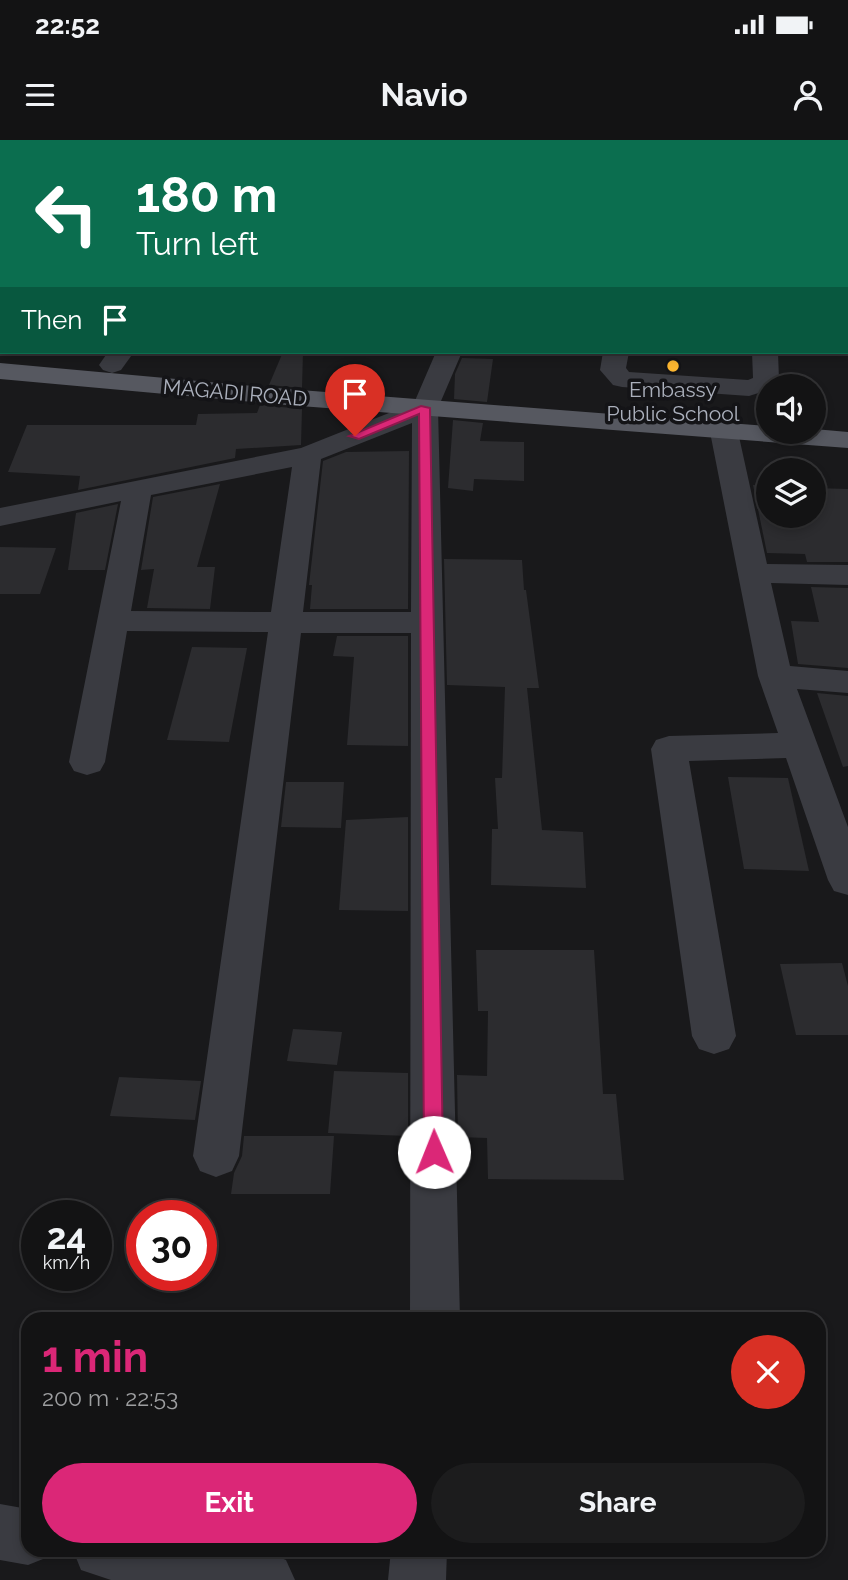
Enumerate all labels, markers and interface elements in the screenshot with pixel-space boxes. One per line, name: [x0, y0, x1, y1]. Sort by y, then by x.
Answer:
text: 22:52: [35, 10, 100, 40]
icon: menu: [21, 76, 59, 114]
text: Navio: [380, 76, 468, 113]
icon: person: [789, 76, 827, 114]
text: 180 m: [136, 166, 277, 223]
icon: left: [21, 168, 112, 259]
text: Turn left: [136, 225, 258, 262]
icon: arrive: [96, 301, 134, 339]
text: Then: [21, 305, 82, 335]
marker: Embassy Public School: [665, 358, 681, 374]
pin: [325, 364, 385, 436]
street label: MAGADI ROAD: [162, 374, 308, 411]
map controls: [756, 374, 826, 528]
button: sound: [756, 374, 826, 444]
icon: arrive: [336, 375, 374, 413]
place label: Embassy Public School: [607, 377, 740, 426]
button: layers: [756, 458, 826, 528]
position arrow: [397, 1115, 471, 1189]
speed limit sign: 30: [126, 1200, 217, 1291]
text: 24: [47, 1216, 86, 1257]
text: km/h: [43, 1252, 90, 1273]
text: 1 min: [42, 1333, 148, 1382]
button: close: [731, 1335, 805, 1409]
text: 200 m · 22:53: [42, 1384, 178, 1411]
button: Exit: [42, 1463, 417, 1543]
button: Share: [431, 1463, 805, 1543]

